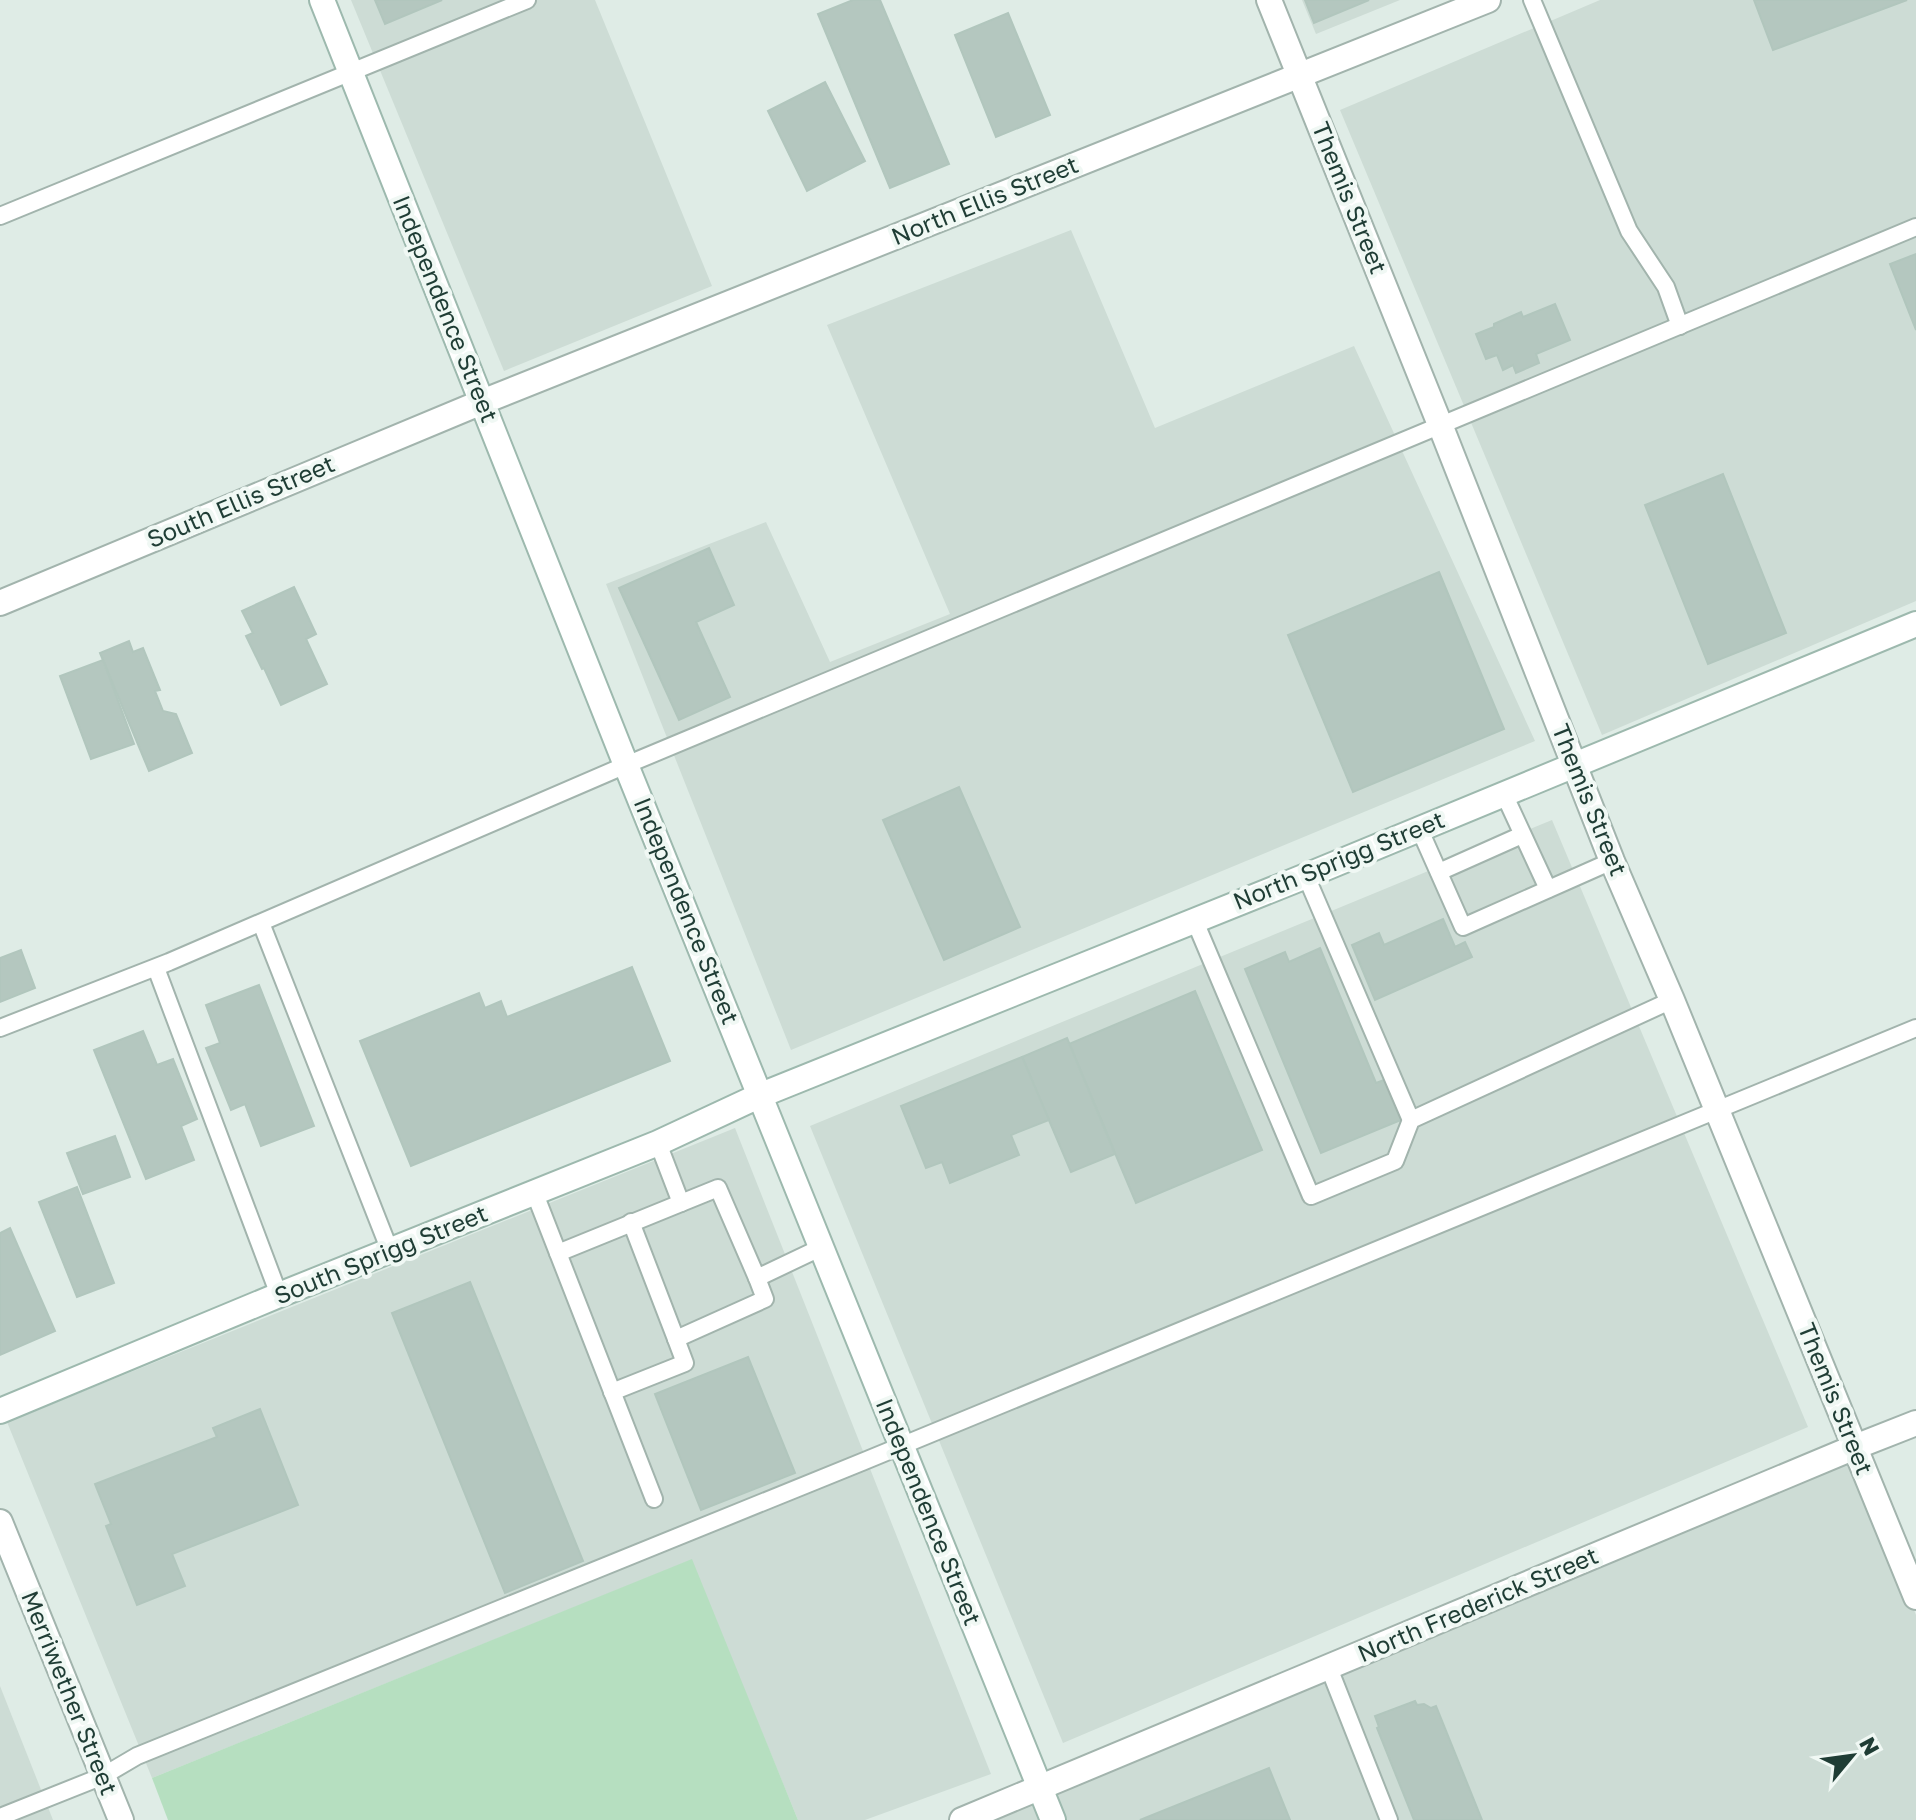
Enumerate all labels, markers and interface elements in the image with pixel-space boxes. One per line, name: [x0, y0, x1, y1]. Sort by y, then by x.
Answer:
street label: Themis Street: [1307, 117, 1394, 278]
street label: North Ellis Street: [887, 149, 1082, 250]
street label: Independence Street: [388, 191, 505, 426]
street label: South Ellis Street: [142, 448, 339, 553]
street label: Themis Street: [1547, 719, 1634, 880]
street label: Independence Street: [629, 793, 746, 1028]
street label: North Sprigg Street: [1229, 804, 1448, 915]
street label: South Sprigg Street: [270, 1198, 491, 1310]
street label: Themis Street: [1793, 1318, 1880, 1479]
street label: Independence Street: [871, 1394, 988, 1629]
street label: North Frederick Street: [1353, 1540, 1602, 1667]
street label: Merriwether Street: [16, 1586, 125, 1799]
north arrow: [1812, 1716, 1892, 1796]
text: N: [1854, 1732, 1886, 1760]

